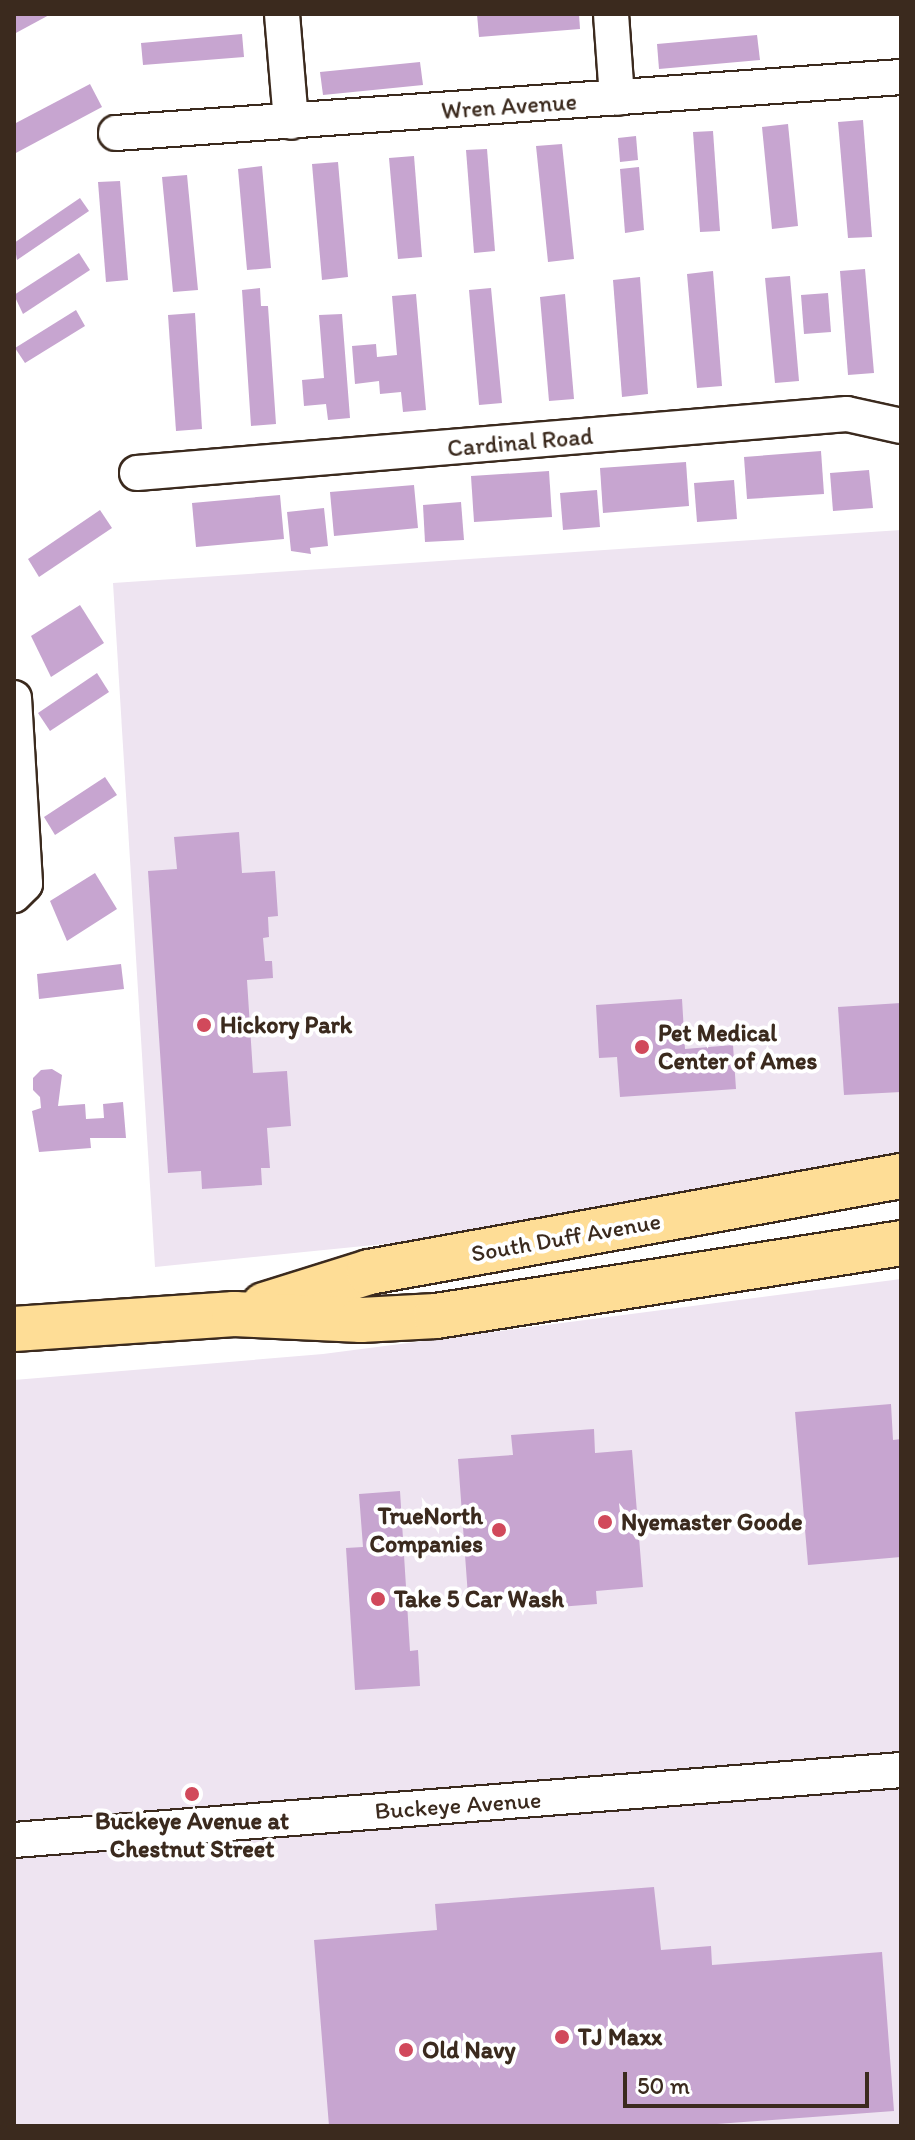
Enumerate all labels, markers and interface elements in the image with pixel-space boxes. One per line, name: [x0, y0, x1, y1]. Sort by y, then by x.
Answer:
street label: Wren Avenue: [441, 87, 577, 125]
street label: Cardinal Road: [446, 421, 594, 463]
place label: Hickory Park: [220, 1011, 352, 1039]
marker: Hickory Park: [195, 1016, 213, 1034]
place label: Pet Medical Center of Ames: [658, 1019, 818, 1075]
marker: Pet Medical Center of Ames: [633, 1038, 651, 1056]
street label: South Duff Avenue: [469, 1206, 663, 1268]
place label: TrueNorth Companies: [370, 1502, 483, 1558]
place label: Nyemaster Goode: [621, 1508, 803, 1536]
marker: Nyemaster Goode: [596, 1513, 614, 1531]
marker: TrueNorth Companies: [490, 1521, 508, 1539]
place label: Take 5 Car Wash: [394, 1585, 563, 1613]
marker: Take 5 Car Wash: [369, 1590, 387, 1608]
marker: Buckeye Avenue at Chestnut Street: [183, 1785, 201, 1803]
street label: Buckeye Avenue: [374, 1785, 542, 1825]
place label: Buckeye Avenue at Chestnut Street: [95, 1807, 289, 1863]
place label: TJ Maxx: [578, 2023, 663, 2051]
marker: TJ Maxx: [553, 2028, 571, 2046]
place label: Old Navy: [422, 2036, 515, 2064]
marker: Old Navy: [397, 2041, 415, 2059]
scale bar: [627, 2056, 873, 2106]
text: 50 m: [637, 2071, 690, 2100]

